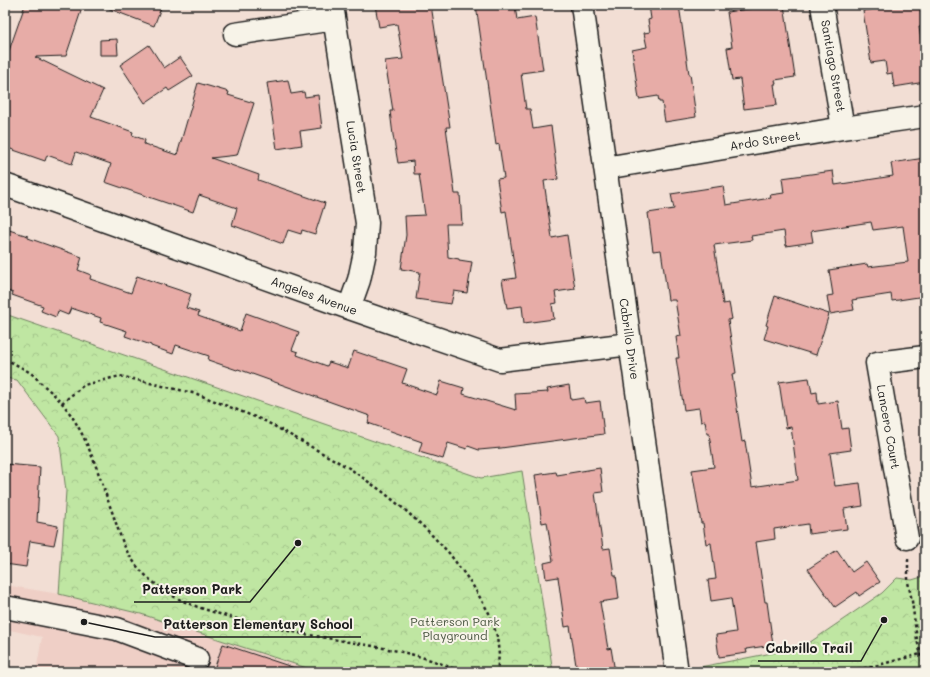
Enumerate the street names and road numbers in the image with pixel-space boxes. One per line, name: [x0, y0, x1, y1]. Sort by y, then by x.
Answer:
street label: Santiago Street: [818, 18, 850, 113]
street label: Lucia Street: [343, 119, 371, 194]
street label: Ardo Street: [728, 127, 801, 153]
street label: Angeles Avenue: [269, 272, 360, 318]
street label: Cabrillo Drive: [616, 297, 644, 381]
street label: Lancero Court: [874, 383, 904, 470]

